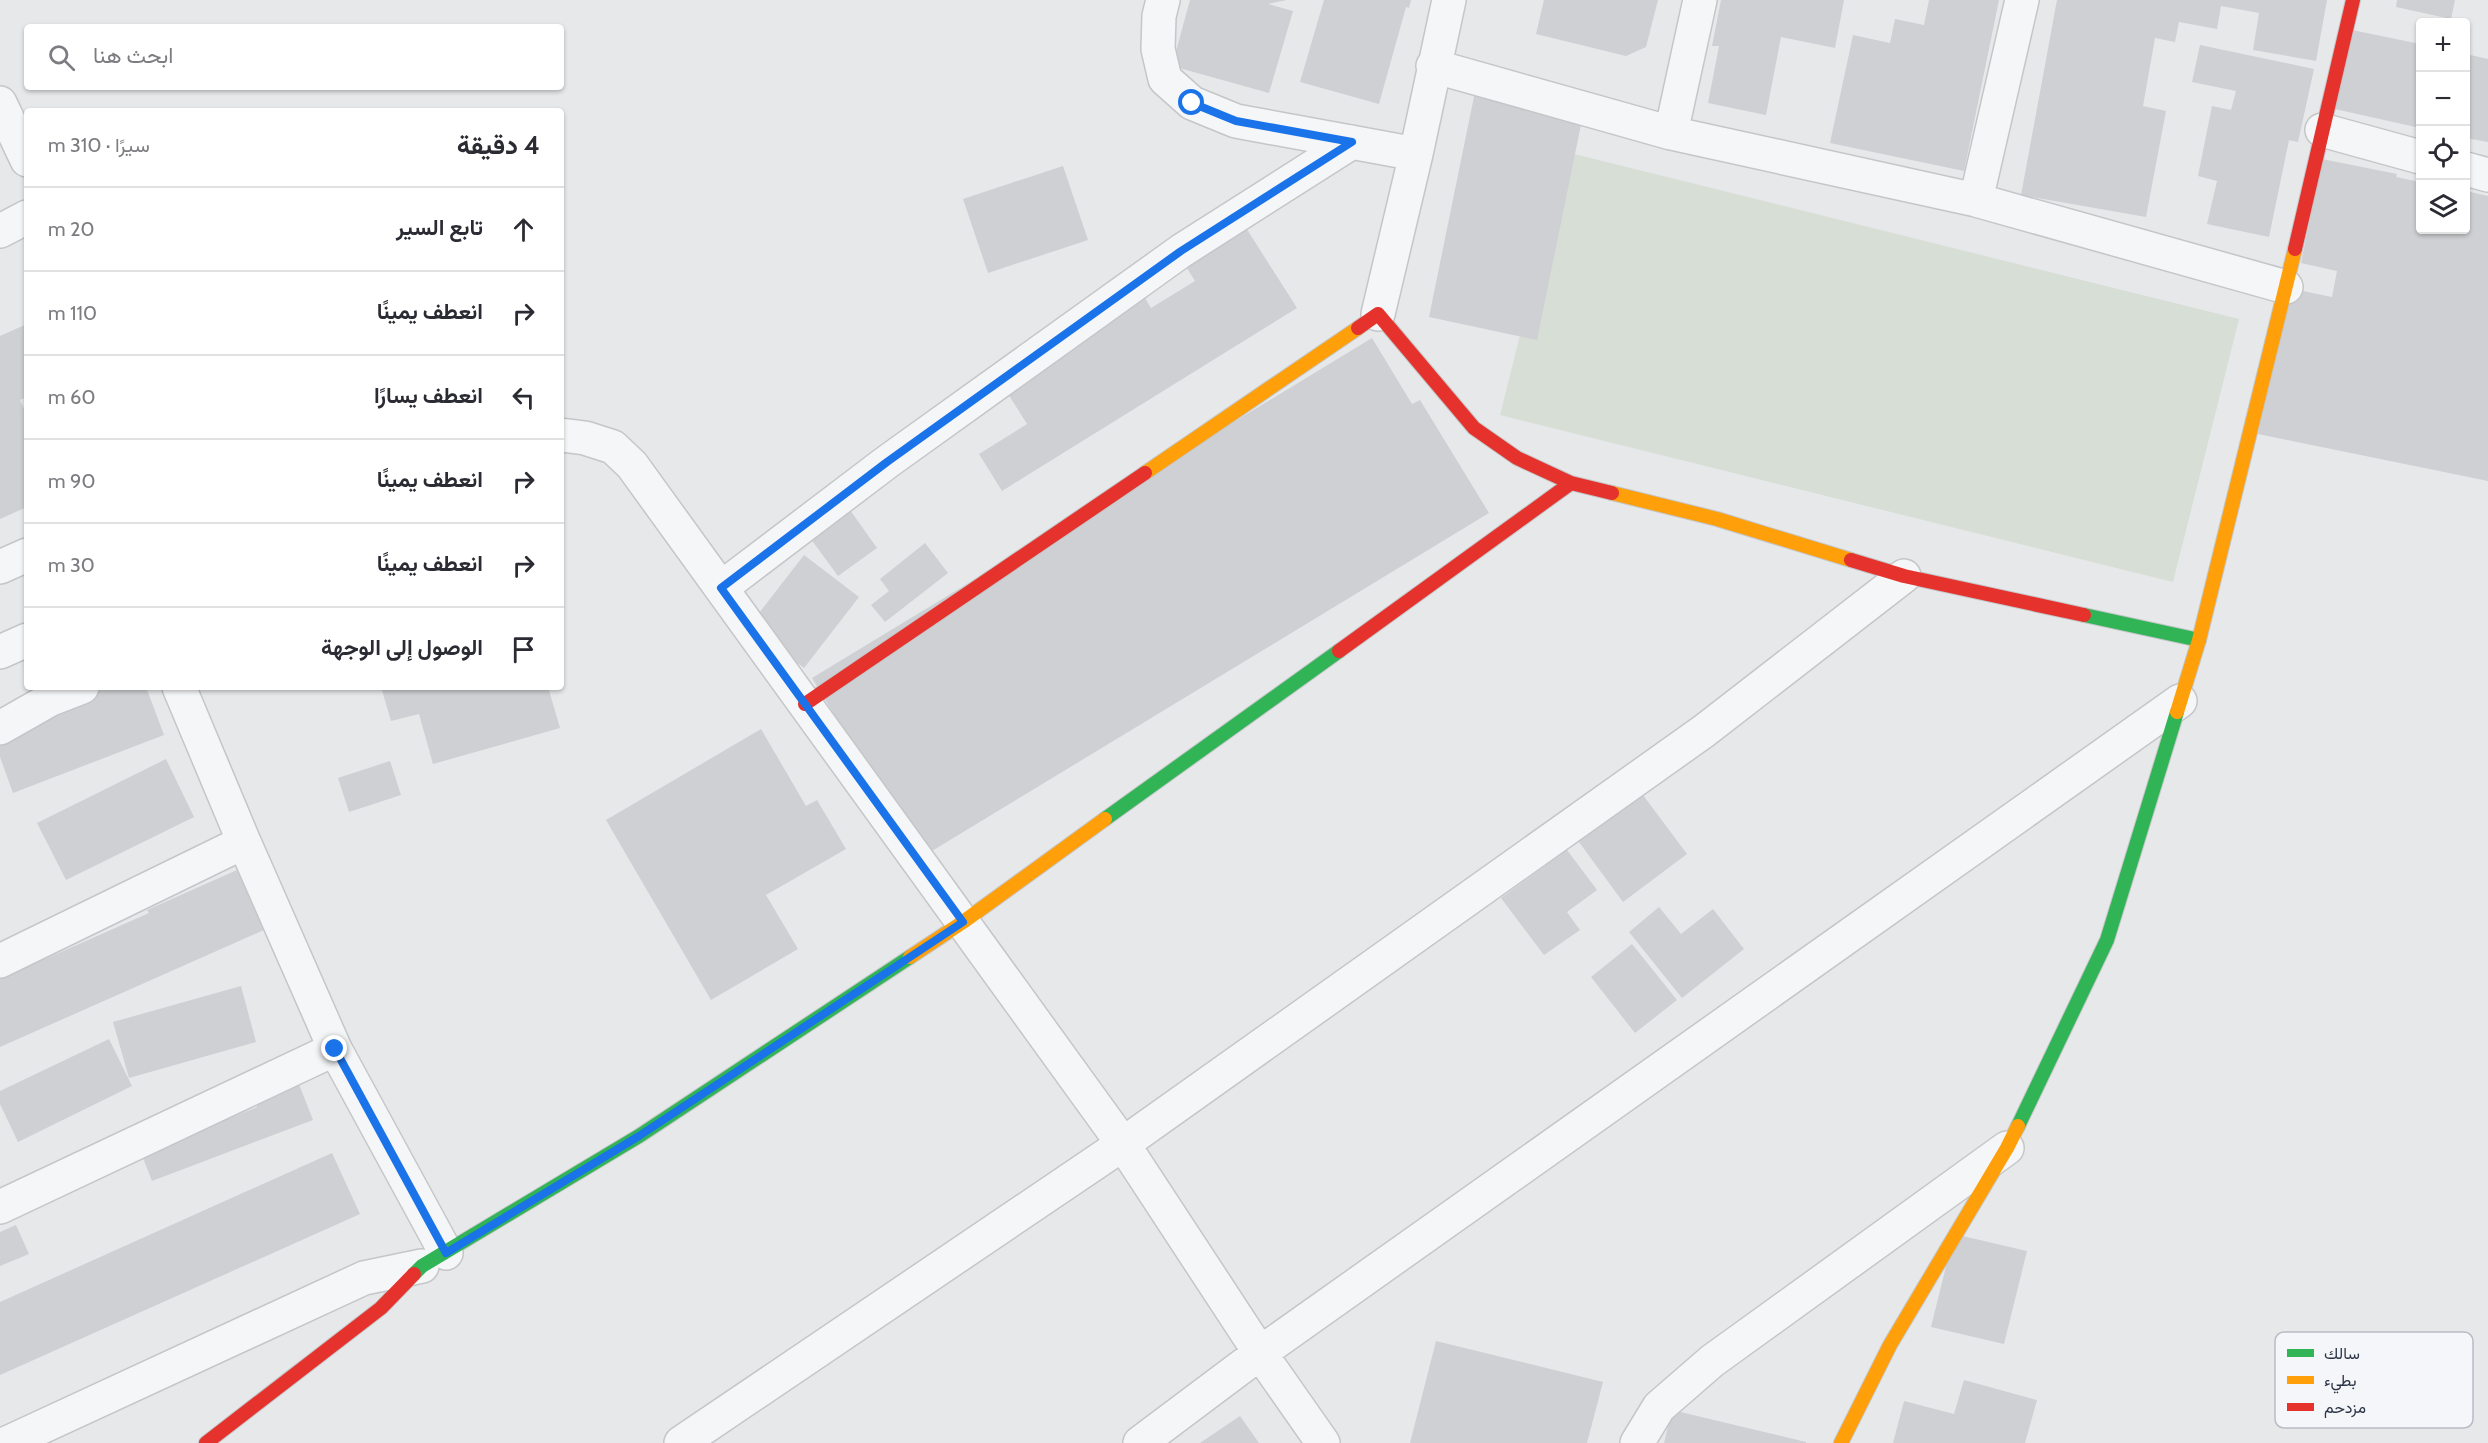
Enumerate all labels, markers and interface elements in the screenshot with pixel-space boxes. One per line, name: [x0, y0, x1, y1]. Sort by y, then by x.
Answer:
map controls: [2416, 18, 2470, 234]
button: +: [2416, 18, 2470, 72]
search box: [24, 24, 564, 90]
icon: search: [45, 41, 78, 74]
text: ابحث هنا: [93, 42, 173, 69]
button: −: [2416, 72, 2470, 126]
route start: [1178, 89, 1204, 115]
button: locate: [2416, 126, 2470, 180]
text: 4 دقيقة: [457, 129, 540, 161]
text: سيرًا · 310 m: [48, 133, 150, 157]
button: layers: [2416, 180, 2470, 234]
icon: ahead: [507, 213, 540, 246]
text: تابع السير: [396, 214, 483, 241]
text: 20 m: [48, 217, 95, 241]
icon: right: [507, 297, 540, 330]
text: انعطف يمينًا: [377, 298, 483, 325]
text: 110 m: [48, 301, 97, 325]
icon: left: [507, 381, 540, 414]
text: انعطف يسارًا: [374, 382, 483, 409]
text: 60 m: [48, 385, 95, 409]
icon: right: [507, 465, 540, 498]
text: انعطف يمينًا: [377, 466, 483, 493]
text: 90 m: [48, 469, 95, 493]
icon: right: [507, 549, 540, 582]
text: انعطف يمينًا: [377, 550, 483, 577]
text: 30 m: [48, 553, 95, 577]
icon: arrive: [507, 633, 540, 666]
text: الوصول إلى الوجهة: [321, 634, 483, 661]
route end: [321, 1035, 347, 1061]
legend: [2275, 1332, 2473, 1428]
text: سالك: [2324, 1344, 2360, 1363]
text: بطيء: [2324, 1371, 2356, 1394]
text: مزدحم: [2324, 1398, 2366, 1418]

